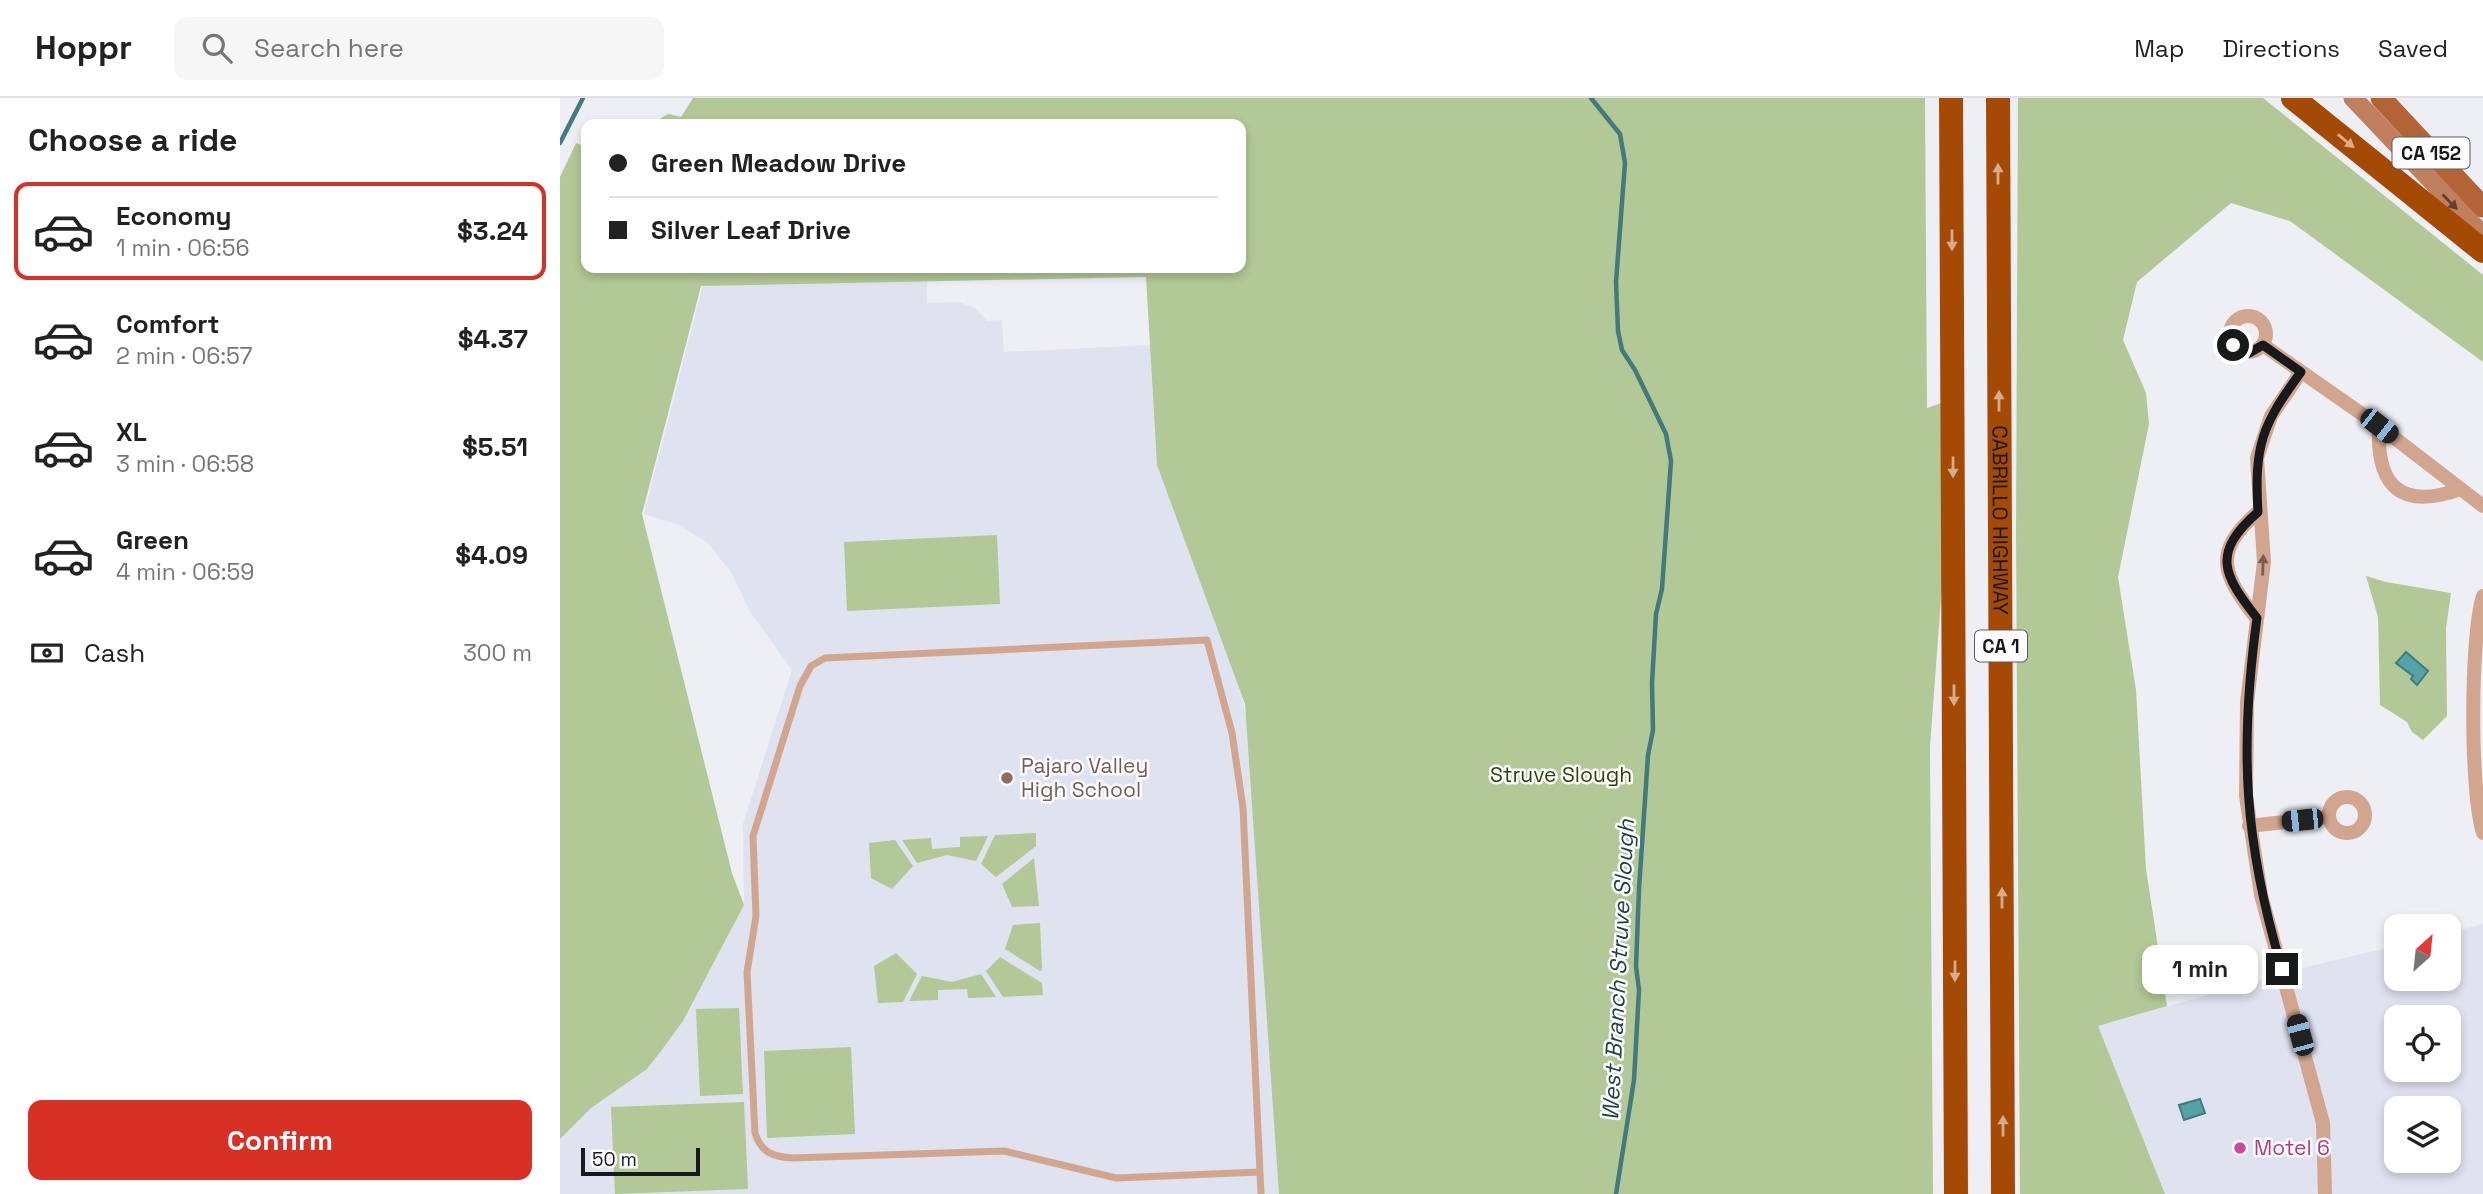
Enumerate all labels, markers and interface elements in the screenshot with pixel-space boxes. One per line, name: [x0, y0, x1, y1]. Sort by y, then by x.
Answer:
search box: [174, 17, 664, 80]
text: Hoppr: [35, 27, 132, 69]
icon: search: [198, 29, 236, 67]
text: Search here: [254, 31, 404, 65]
text: Map: [2134, 33, 2184, 64]
text: Directions: [2222, 33, 2340, 64]
text: Saved: [2378, 33, 2448, 64]
text: Choose a ride: [28, 120, 238, 160]
one-way arrow: [2337, 133, 2355, 148]
road number: CA 152: [2392, 138, 2470, 168]
text: Green Meadow Drive: [651, 146, 906, 180]
one-way arrow: [1992, 163, 2004, 185]
one-way arrow: [2441, 193, 2457, 210]
text: Economy: [116, 199, 232, 233]
icon: car: [32, 200, 95, 263]
text: Silver Leaf Drive: [651, 213, 851, 247]
text: $3.24: [457, 214, 528, 248]
one-way arrow: [1946, 229, 1958, 251]
text: 1 min · 06:56: [116, 233, 250, 263]
text: Comfort: [116, 307, 219, 341]
icon: car: [32, 308, 95, 371]
text: $4.37: [458, 322, 528, 356]
route start: [2217, 329, 2249, 361]
text: 2 min · 06:57: [116, 341, 253, 371]
one-way arrow: [1993, 390, 2005, 412]
car: [2356, 405, 2403, 447]
text: XL: [116, 415, 147, 449]
icon: car: [32, 416, 95, 479]
street label: CABRILLO HIGHWAY: [1986, 425, 2014, 615]
text: $5.51: [462, 430, 528, 464]
text: 3 min · 06:58: [116, 449, 254, 479]
one-way arrow: [1947, 456, 1959, 478]
text: Green: [116, 523, 189, 557]
icon: car: [32, 524, 95, 587]
text: $4.09: [455, 538, 528, 572]
one-way arrow: [2258, 554, 2269, 576]
text: 4 min · 06:59: [116, 557, 254, 587]
road number: CA 1: [1975, 631, 2027, 662]
icon: cash: [28, 634, 66, 672]
text: Cash: [84, 636, 145, 670]
text: 300 m: [463, 638, 532, 668]
one-way arrow: [1948, 684, 1960, 706]
place label: Pajaro Valley High School: [1021, 752, 1148, 803]
park label: Struve Slough: [1490, 761, 1632, 788]
marker: Pajaro Valley High School: [999, 770, 1015, 786]
car: [2281, 807, 2324, 833]
water label: West Branch Struve Slough: [1595, 817, 1641, 1122]
one-way arrow: [1996, 887, 2008, 909]
north arrow: [2384, 914, 2460, 990]
map controls: [2384, 914, 2461, 1173]
callout: 1 min: [2142, 944, 2258, 994]
route end: [2266, 953, 2298, 985]
text: 1 min: [2172, 954, 2228, 984]
one-way arrow: [1949, 960, 1961, 982]
button: locate: [2384, 1005, 2461, 1082]
car: [2285, 1012, 2316, 1058]
button: layers: [2384, 1096, 2461, 1173]
button: Confirm: [28, 1100, 532, 1180]
one-way arrow: [1997, 1115, 2008, 1137]
place label: Motel 6: [2254, 1134, 2330, 1161]
marker: Motel 6: [2232, 1140, 2248, 1156]
scale bar: [581, 1145, 700, 1177]
text: 50 m: [592, 1147, 637, 1172]

